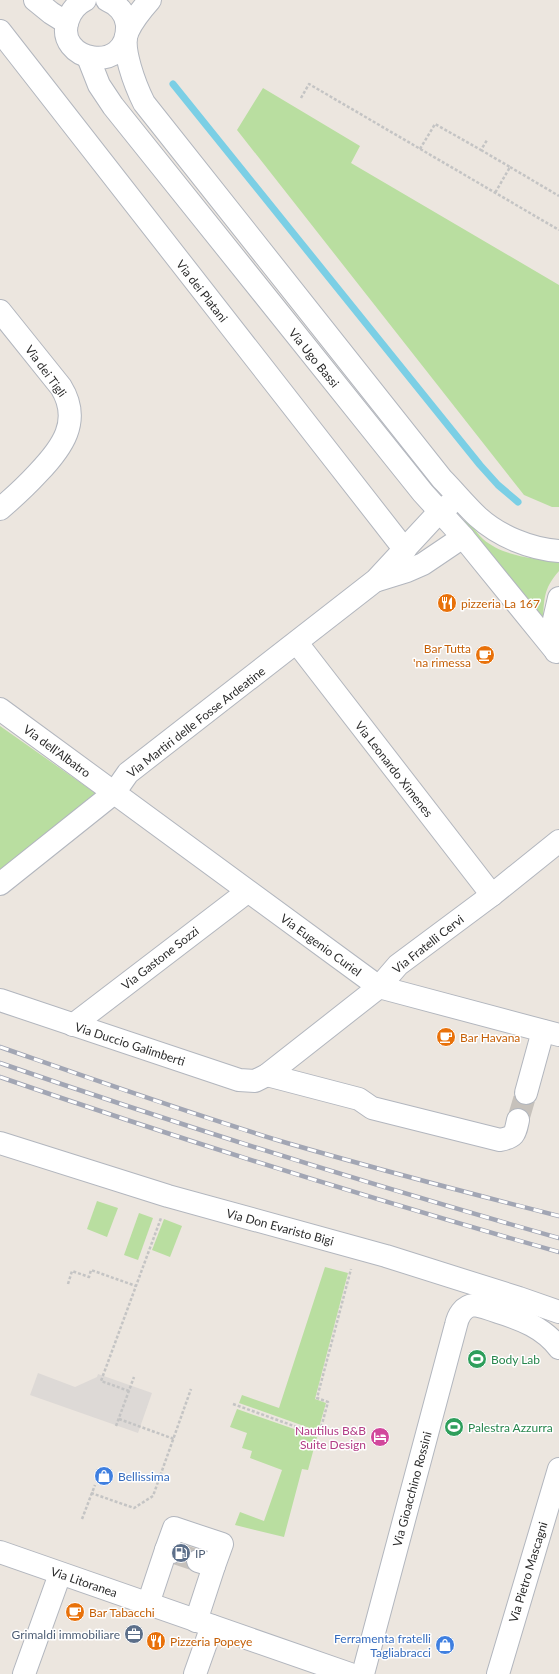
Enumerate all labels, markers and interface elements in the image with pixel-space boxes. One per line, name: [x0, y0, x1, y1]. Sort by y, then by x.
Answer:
street label: Via dei Platani: [173, 257, 231, 325]
street label: Via Ugo Bassi: [286, 325, 342, 391]
street label: Via dei Tigli: [22, 342, 70, 400]
restaurant icon: pizzeria La 167: [436, 592, 458, 614]
place label: pizzeria La 167: [461, 596, 540, 611]
place label: Bar Tutta 'na rimessa: [413, 641, 471, 670]
cafe icon: Bar Tutta 'na rimessa: [474, 644, 496, 666]
street label: Via Martiri delle Fosse Ardeatine: [124, 663, 268, 781]
street label: Via Leonardo Ximenes: [352, 718, 436, 820]
street label: Via dell'Albatro: [21, 722, 94, 780]
street label: Via Eugenio Curiel: [278, 911, 364, 979]
street label: Via Fratelli Cervi: [389, 911, 467, 976]
street label: Via Gastone Sozzi: [118, 923, 202, 993]
street label: Via Duccio Galimberti: [73, 1019, 187, 1069]
cafe icon: Bar Havana: [435, 1026, 457, 1048]
place label: Bar Havana: [460, 1030, 520, 1045]
street label: Via Don Evaristo Bigi: [225, 1205, 335, 1249]
sports icon: Body Lab: [466, 1348, 488, 1370]
place label: Body Lab: [491, 1352, 540, 1367]
sports icon: Palestra Azzurra: [443, 1416, 465, 1438]
place label: Palestra Azzurra: [468, 1420, 553, 1435]
place label: Nautilus B&B Suite Design: [295, 1423, 366, 1452]
hotel icon: Nautilus B&B Suite Design: [369, 1426, 391, 1448]
street label: Via Gioacchino Rossini: [389, 1430, 435, 1548]
shop icon: Bellissima: [93, 1465, 115, 1487]
place label: Bellissima: [118, 1469, 170, 1484]
street label: Via Pietro Mascagni: [506, 1520, 550, 1624]
fuel station icon: IP: [170, 1542, 192, 1564]
place label: IP: [195, 1546, 206, 1561]
street label: Via Litoranea: [49, 1564, 119, 1600]
cafe icon: Bar Tabacchi: [64, 1601, 86, 1623]
place label: Bar Tabacchi: [89, 1605, 155, 1620]
office icon: Grimaldi immobiliare: [123, 1623, 145, 1645]
place label: Grimaldi immobiliare: [12, 1627, 120, 1642]
restaurant icon: Pizzeria Popeye: [145, 1630, 167, 1652]
place label: Ferramenta fratelli Tagliabracci: [334, 1631, 431, 1660]
place label: Pizzeria Popeye: [170, 1634, 252, 1649]
shop icon: Ferramenta fratelli Tagliabracci: [434, 1634, 456, 1656]

